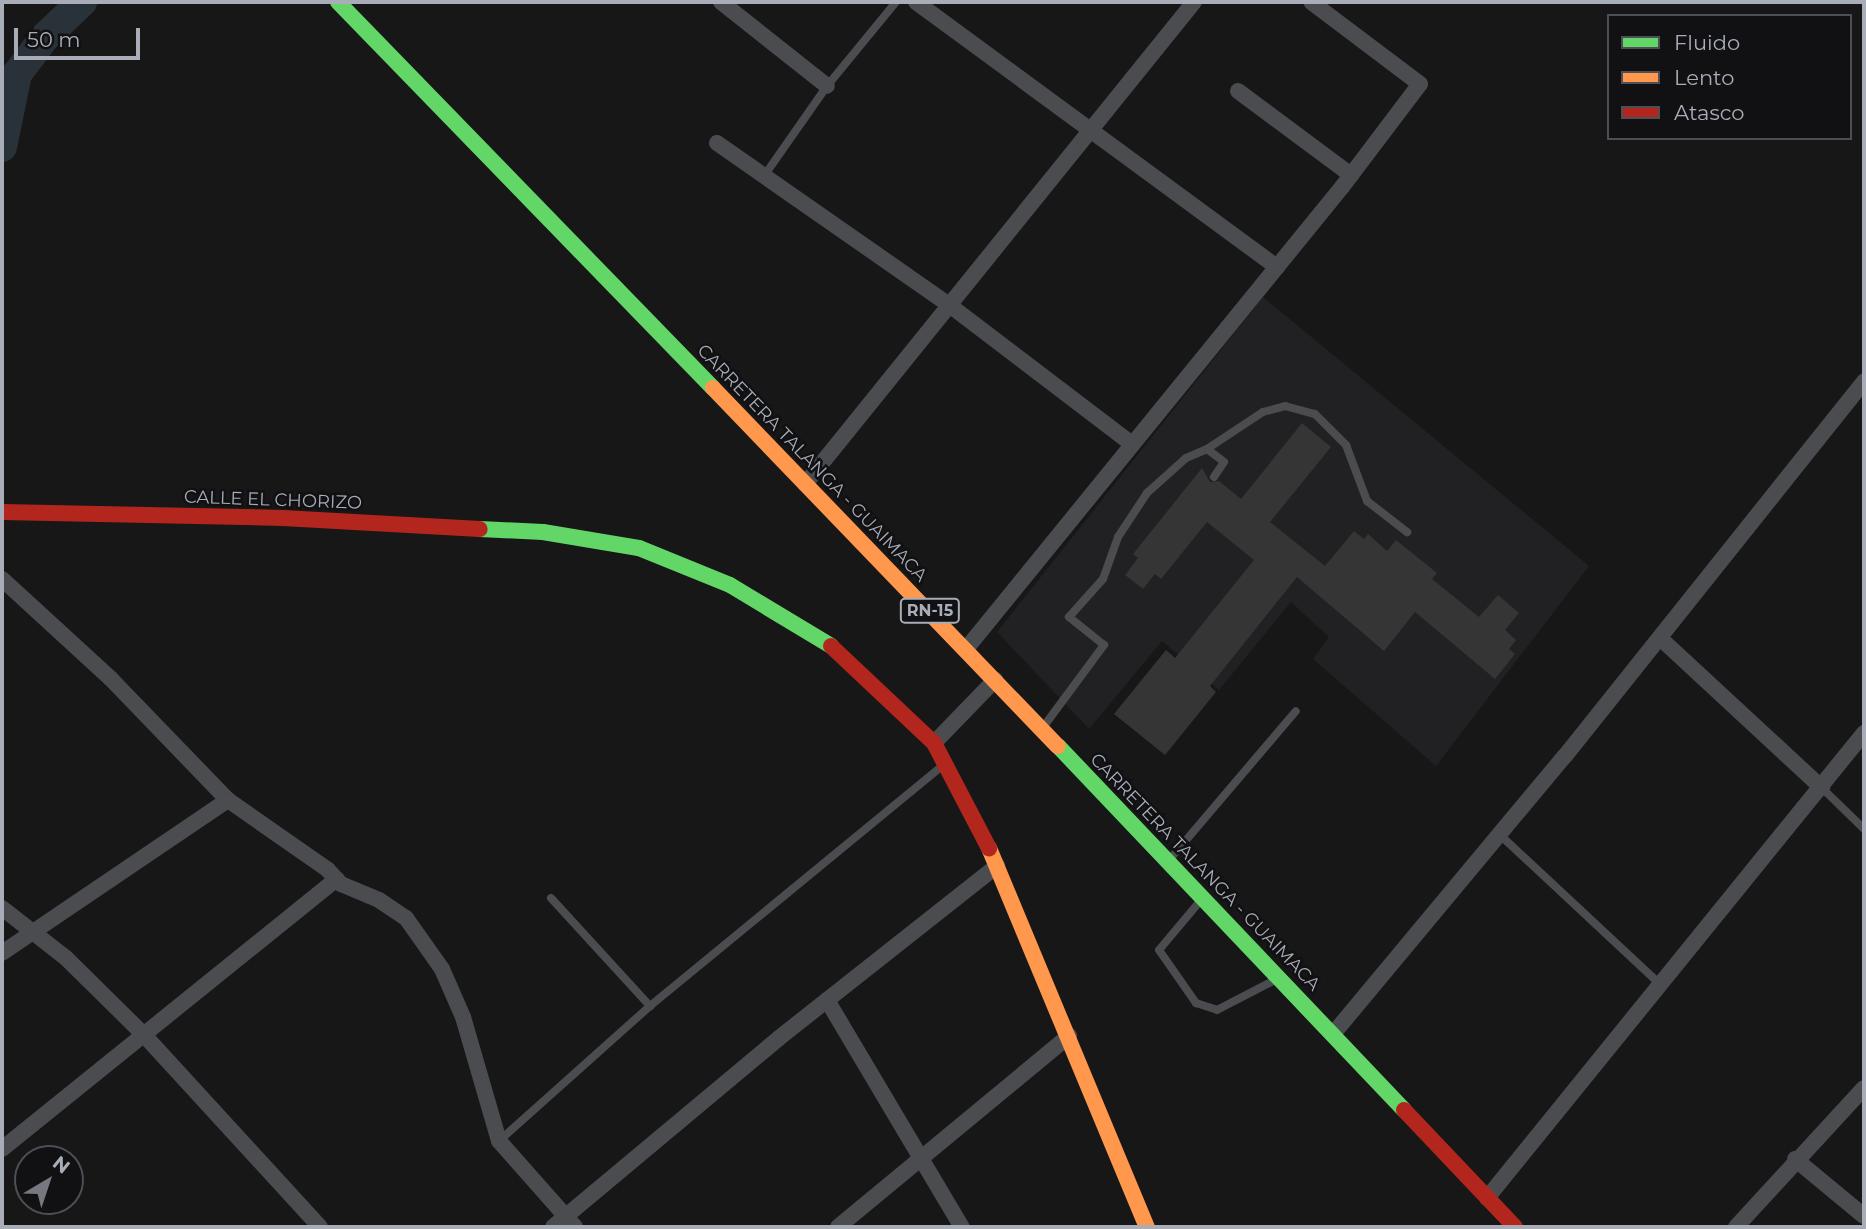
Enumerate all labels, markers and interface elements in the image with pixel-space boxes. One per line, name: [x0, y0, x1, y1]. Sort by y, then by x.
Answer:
scale bar: [18, 14, 144, 58]
legend: [1607, 14, 1852, 140]
text: 50 m: [27, 27, 81, 52]
text: Fluido: [1674, 30, 1740, 55]
text: Lento: [1674, 65, 1734, 90]
text: Atasco: [1674, 100, 1745, 125]
street label: CARRETERA TALANGA - GUAIMACA: [692, 340, 932, 586]
street label: CALLE EL CHORIZO: [184, 486, 362, 514]
road number: RN-15: [898, 598, 962, 624]
street label: CARRETERA TALANGA - GUAIMACA: [1085, 749, 1325, 995]
north arrow: [14, 1145, 84, 1215]
text: N: [48, 1151, 74, 1179]

